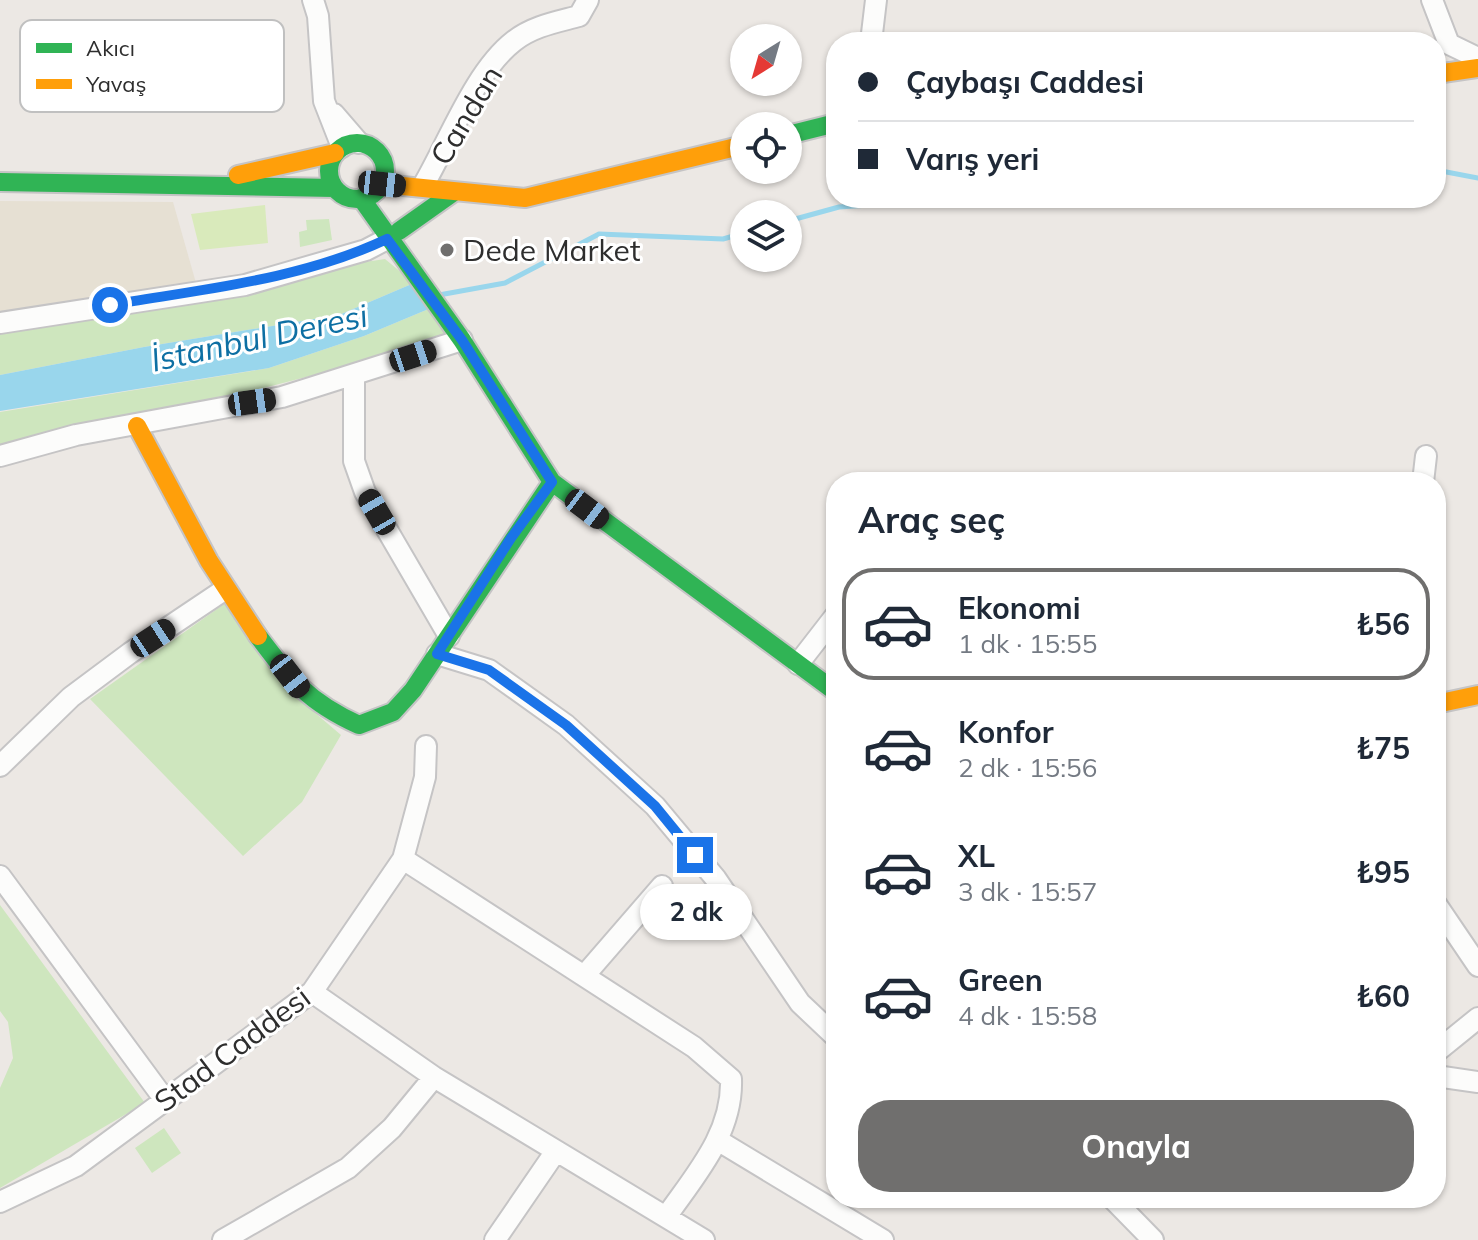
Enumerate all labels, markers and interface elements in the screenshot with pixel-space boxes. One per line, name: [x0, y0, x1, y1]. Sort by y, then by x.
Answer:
legend: [20, 20, 284, 112]
north arrow: [730, 24, 802, 96]
map controls: [730, 24, 802, 272]
text: Akıcı: [86, 34, 135, 62]
street label: Candan: [422, 58, 510, 172]
text: Çaybaşı Caddesi: [906, 63, 1144, 101]
text: Yavaş: [85, 70, 146, 98]
button: locate: [730, 112, 802, 184]
text: Varış yeri: [906, 140, 1039, 178]
car: [357, 170, 407, 198]
button: layers: [730, 200, 802, 272]
place label: Dede Market: [463, 231, 640, 269]
marker: Dede Market: [438, 241, 456, 259]
route start: [92, 287, 128, 323]
water label: İstanbul Deresi: [147, 294, 371, 379]
car: [386, 337, 440, 375]
car: [227, 387, 277, 417]
car: [355, 485, 399, 539]
car: [561, 485, 613, 533]
text: Araç seç: [858, 497, 1005, 542]
icon: car: [862, 588, 934, 660]
text: Ekonomi: [958, 589, 1081, 627]
text: ₺56: [1356, 605, 1410, 643]
car: [126, 615, 180, 661]
text: 1 dk · 15:55: [958, 627, 1097, 660]
car: [266, 650, 314, 702]
icon: car: [862, 712, 934, 784]
text: Konfor: [958, 713, 1054, 751]
text: ₺75: [1356, 729, 1410, 767]
text: 2 dk · 15:56: [958, 751, 1097, 784]
icon: car: [862, 836, 934, 908]
route end: [677, 837, 713, 873]
text: XL: [958, 837, 995, 875]
text: ₺95: [1356, 853, 1410, 891]
text: 3 dk · 15:57: [958, 875, 1097, 908]
callout: 2 dk: [639, 883, 751, 939]
text: 2 dk: [669, 895, 723, 928]
icon: car: [862, 960, 934, 1032]
text: Green: [958, 961, 1043, 999]
text: ₺60: [1356, 977, 1410, 1015]
street label: Stad Caddesi: [147, 978, 317, 1120]
text: 4 dk · 15:58: [958, 999, 1097, 1032]
button: Onayla: [858, 1100, 1414, 1192]

